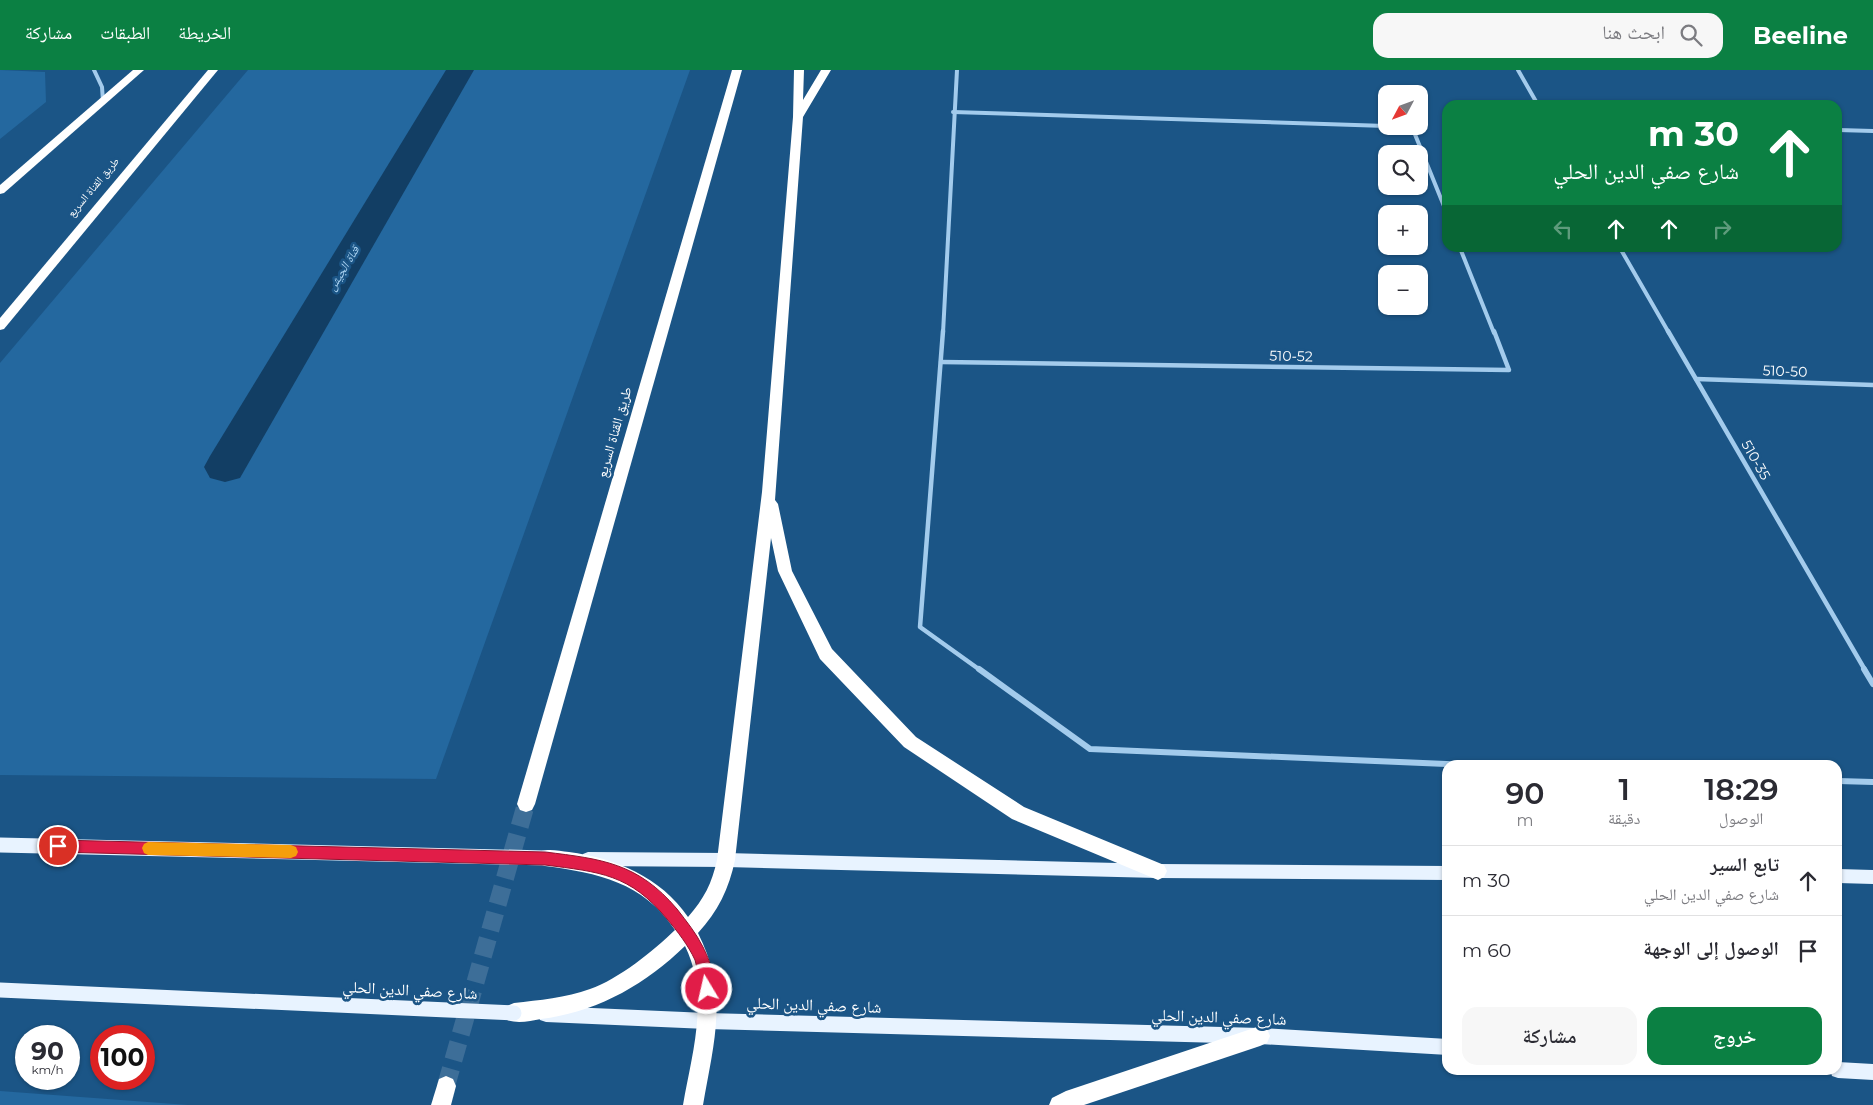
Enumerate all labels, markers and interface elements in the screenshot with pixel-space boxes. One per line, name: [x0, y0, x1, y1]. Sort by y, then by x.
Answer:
search box: [1373, 13, 1723, 58]
text: ابحث هنا: [1602, 21, 1665, 44]
icon: search: [1677, 21, 1705, 49]
text: Beeline: [1753, 21, 1848, 50]
text: مشاركة: [25, 22, 72, 44]
text: الطبقات: [100, 22, 150, 44]
text: الخريطة: [178, 22, 231, 44]
north arrow: [1378, 85, 1428, 135]
map controls: [1378, 85, 1428, 315]
text: 30 m: [1648, 112, 1739, 155]
icon: ahead: [1757, 120, 1822, 185]
button: search: [1378, 145, 1428, 195]
street label: طريق القناة السريع: [64, 154, 122, 220]
text: شارع صفي الدين الحلي: [1553, 158, 1739, 185]
button: +: [1378, 205, 1428, 255]
icon: left: [1549, 215, 1577, 243]
icon: ahead: [1602, 215, 1630, 243]
icon: ahead: [1655, 215, 1683, 243]
icon: right: [1708, 215, 1736, 243]
water label: قناة الجيش: [324, 242, 364, 294]
button: −: [1378, 265, 1428, 315]
street label: 510-52: [1269, 347, 1313, 365]
street label: 510-50: [1762, 361, 1808, 381]
street label: طريق القناة السريع: [592, 384, 637, 480]
street label: 510-35: [1737, 437, 1775, 483]
text: 1: [1618, 771, 1630, 808]
text: 18:29: [1704, 771, 1779, 808]
text: 90: [1505, 775, 1544, 812]
text: دقيقة: [1608, 809, 1640, 828]
text: الوصول: [1719, 809, 1763, 828]
text: m: [1516, 811, 1533, 830]
pin: [37, 825, 79, 867]
icon: arrive: [44, 832, 72, 860]
text: تابع السير: [1710, 853, 1779, 876]
icon: ahead: [1794, 867, 1822, 895]
text: 30 m: [1462, 869, 1510, 892]
text: شارع صفي الدين الحلي: [1644, 885, 1779, 904]
text: الوصول إلى الوجهة: [1643, 937, 1779, 960]
icon: arrive: [1794, 937, 1822, 965]
text: 60 m: [1462, 939, 1511, 962]
position arrow: [680, 962, 732, 1014]
street label: شارع صفي الدين الحلي: [342, 977, 478, 1006]
street label: شارع صفي الدين الحلي: [746, 993, 882, 1020]
street label: شارع صفي الدين الحلي: [1151, 1005, 1287, 1032]
button: مشاركة: [1462, 1007, 1637, 1065]
button: خروج: [1647, 1007, 1822, 1065]
speed limit sign: 100: [90, 1025, 155, 1090]
text: 90: [31, 1036, 64, 1066]
text: km/h: [31, 1062, 64, 1077]

